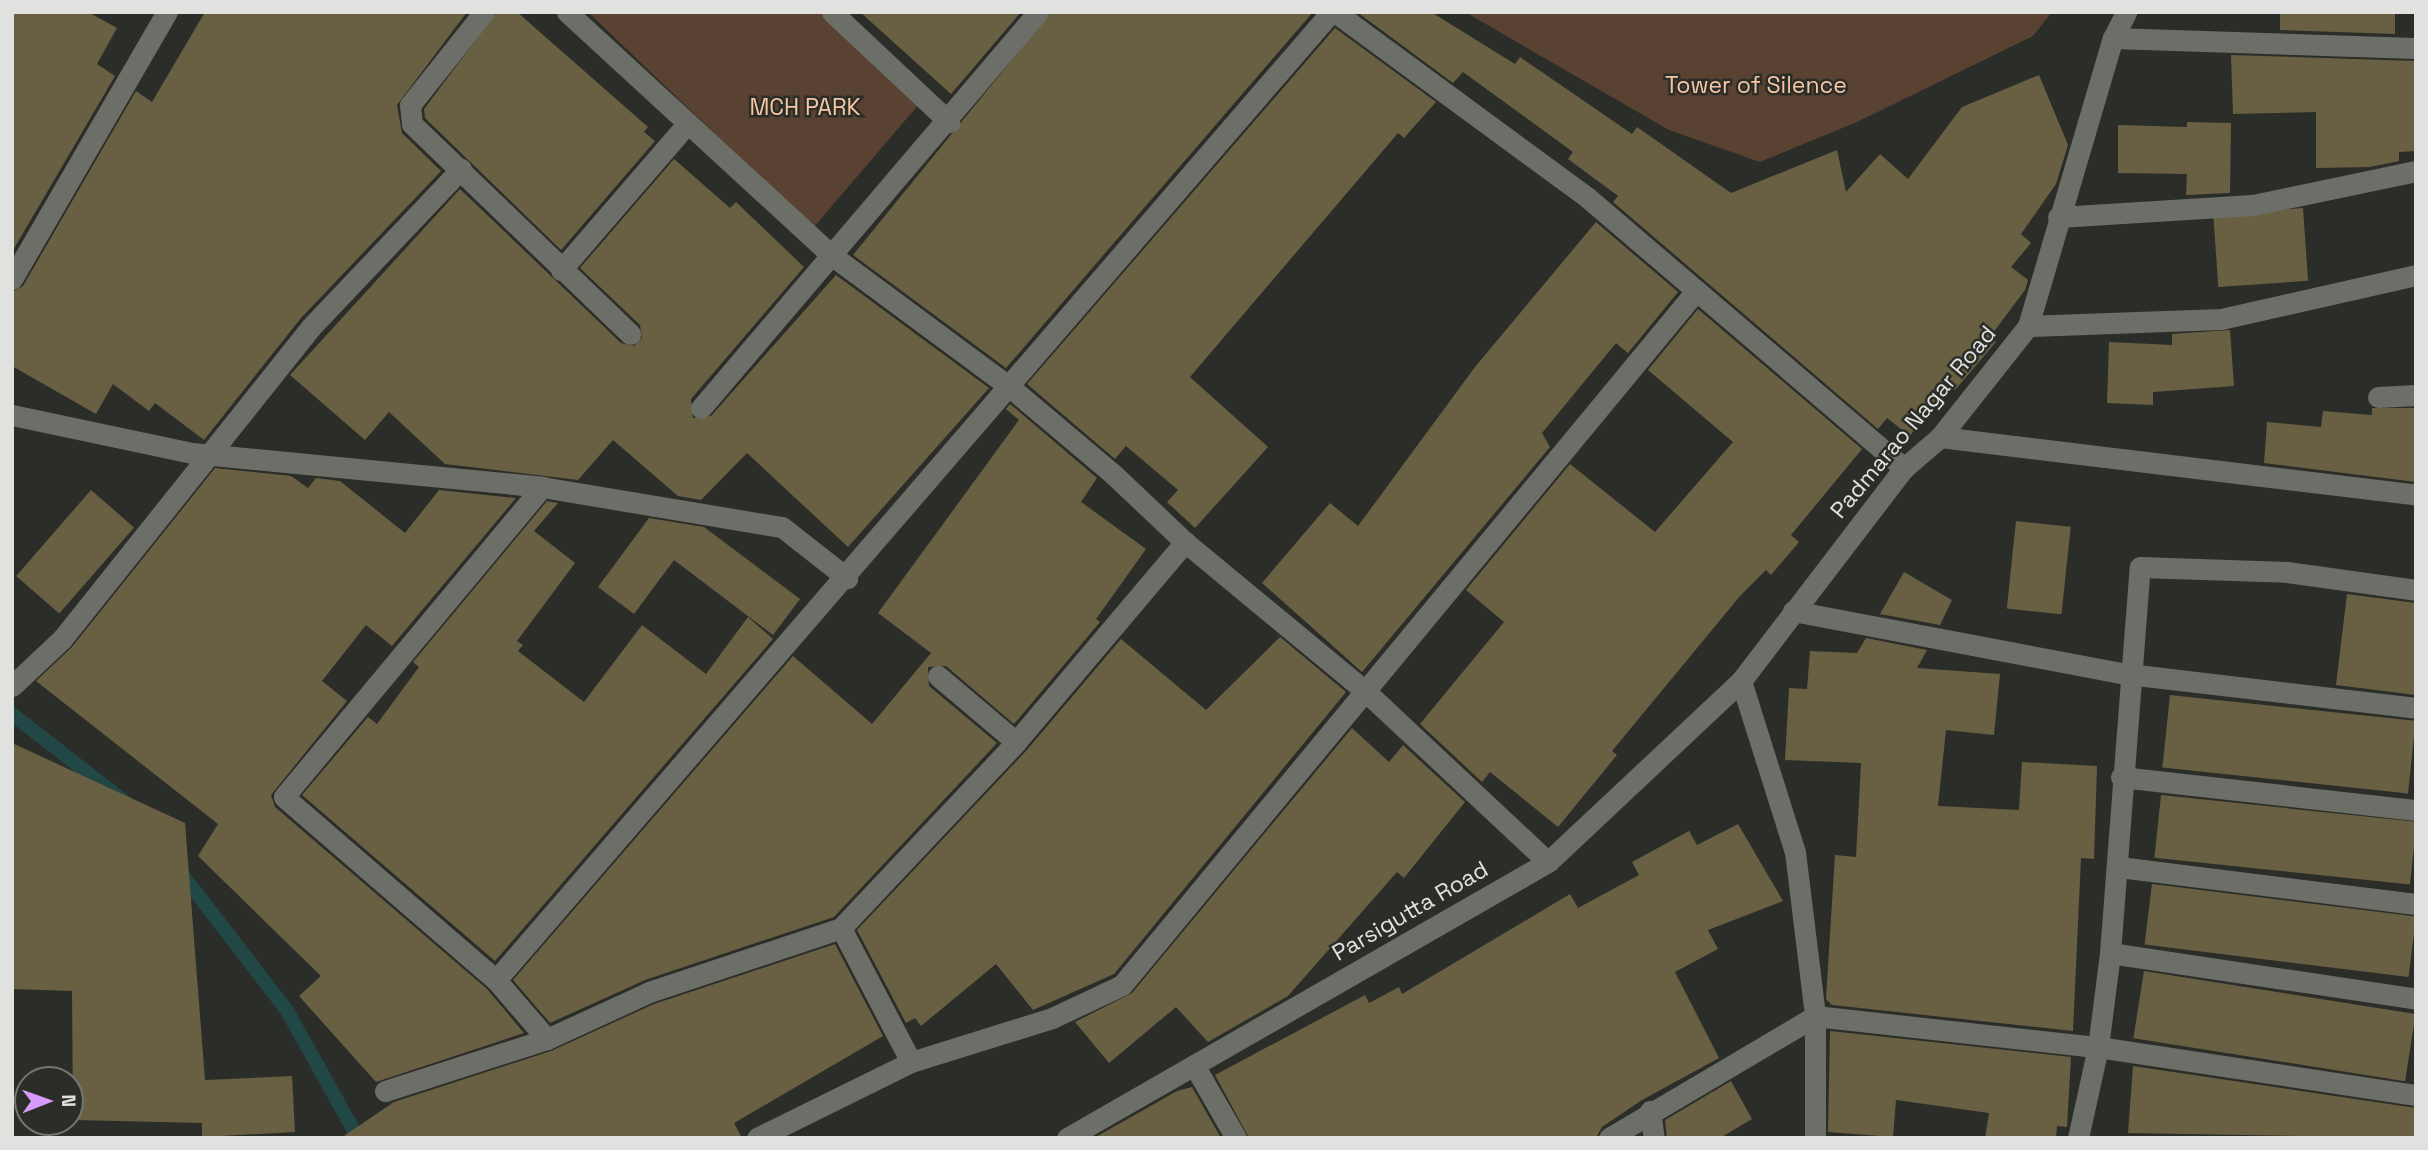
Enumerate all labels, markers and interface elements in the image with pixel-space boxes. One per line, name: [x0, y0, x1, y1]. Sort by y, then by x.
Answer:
park label: Tower of Silence: [1665, 71, 1847, 99]
park label: MCH PARK: [749, 93, 861, 121]
street label: Padmarao Nagar Road: [1824, 320, 2002, 524]
street label: Parsigutta Road: [1327, 855, 1493, 967]
north arrow: [14, 1066, 84, 1136]
text: N: [56, 1094, 81, 1107]

